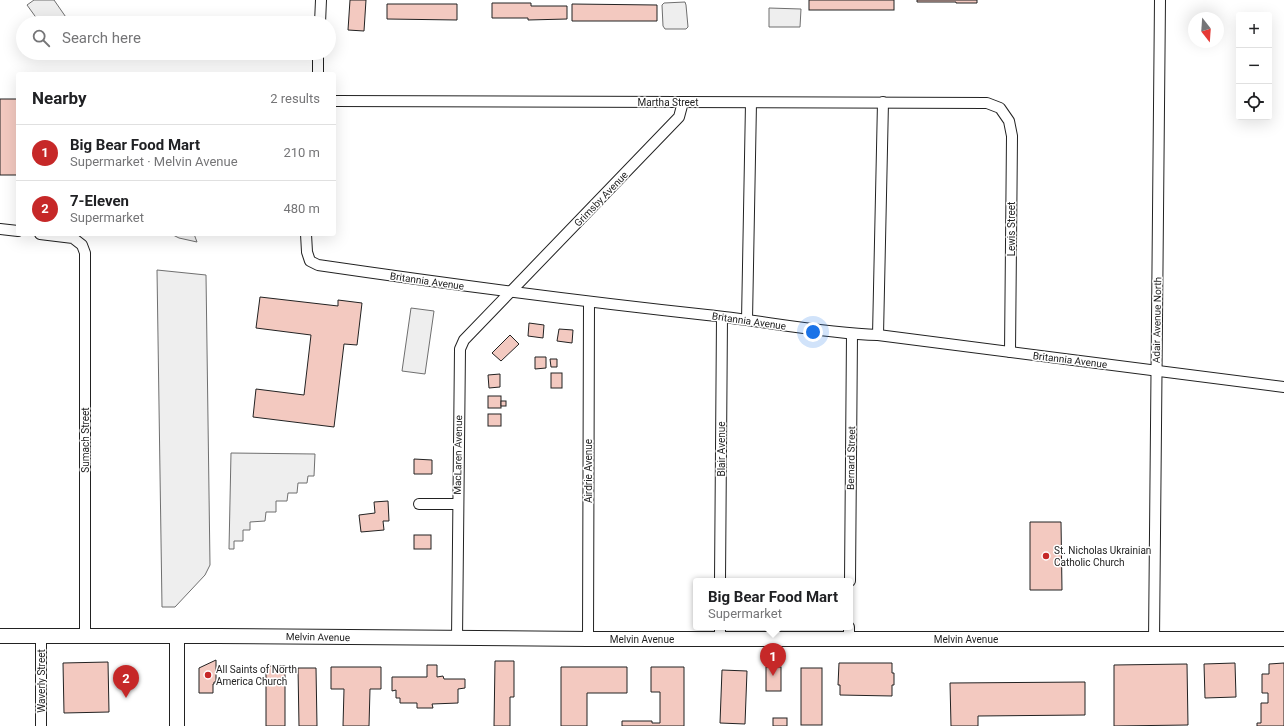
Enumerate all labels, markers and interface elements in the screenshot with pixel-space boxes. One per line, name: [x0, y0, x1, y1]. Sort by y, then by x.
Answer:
north arrow: [1188, 12, 1224, 48]
map controls: [1236, 12, 1272, 120]
button: +: [1236, 12, 1272, 48]
search box: [16, 16, 336, 60]
icon: search: [30, 27, 52, 49]
text: Search here: [62, 29, 141, 47]
button: −: [1236, 48, 1272, 84]
button: locate: [1236, 84, 1272, 120]
text: Nearby: [32, 88, 87, 108]
text: 2 results: [270, 91, 320, 106]
street label: Martha Street: [638, 97, 698, 108]
text: Big Bear Food Mart: [70, 136, 200, 154]
text: 1: [41, 145, 49, 160]
text: 210 m: [283, 145, 320, 160]
text: Supermarket · Melvin Avenue: [70, 154, 238, 169]
street label: Grimsby Avenue: [572, 169, 630, 229]
text: 7-Eleven: [70, 192, 129, 210]
text: 2: [41, 201, 49, 216]
text: 480 m: [283, 201, 320, 216]
street label: Lewis Street: [1006, 202, 1017, 256]
text: Supermarket: [70, 210, 144, 225]
street label: Britannia Avenue: [389, 270, 465, 292]
street label: Adair Avenue North: [1151, 277, 1163, 363]
street label: Britannia Avenue: [711, 310, 787, 332]
your location: [803, 322, 823, 342]
street label: Britannia Avenue: [1032, 350, 1108, 370]
street label: Sumach Street: [80, 407, 91, 473]
street label: MacLaren Avenue: [452, 415, 464, 495]
street label: Blair Avenue: [716, 421, 727, 477]
street label: Bernard Street: [845, 426, 857, 490]
street label: Airdrie Avenue: [583, 439, 594, 503]
place label: St. Nicholas Ukrainian Catholic Church: [1054, 545, 1151, 568]
marker: St. Nicholas Ukrainian Catholic Church: [1041, 551, 1051, 561]
popup: [693, 578, 853, 630]
text: Big Bear Food Mart: [708, 588, 838, 606]
text: Supermarket: [708, 606, 782, 621]
street label: Melvin Avenue: [286, 631, 350, 643]
street label: Melvin Avenue: [610, 634, 674, 645]
street label: Melvin Avenue: [934, 634, 998, 645]
pin: 1: [760, 643, 786, 676]
street label: Waverly Street: [36, 649, 47, 713]
place label: All Saints of North America Church: [216, 664, 297, 687]
pin: 2: [113, 665, 139, 698]
marker: All Saints of North America Church: [203, 670, 213, 680]

